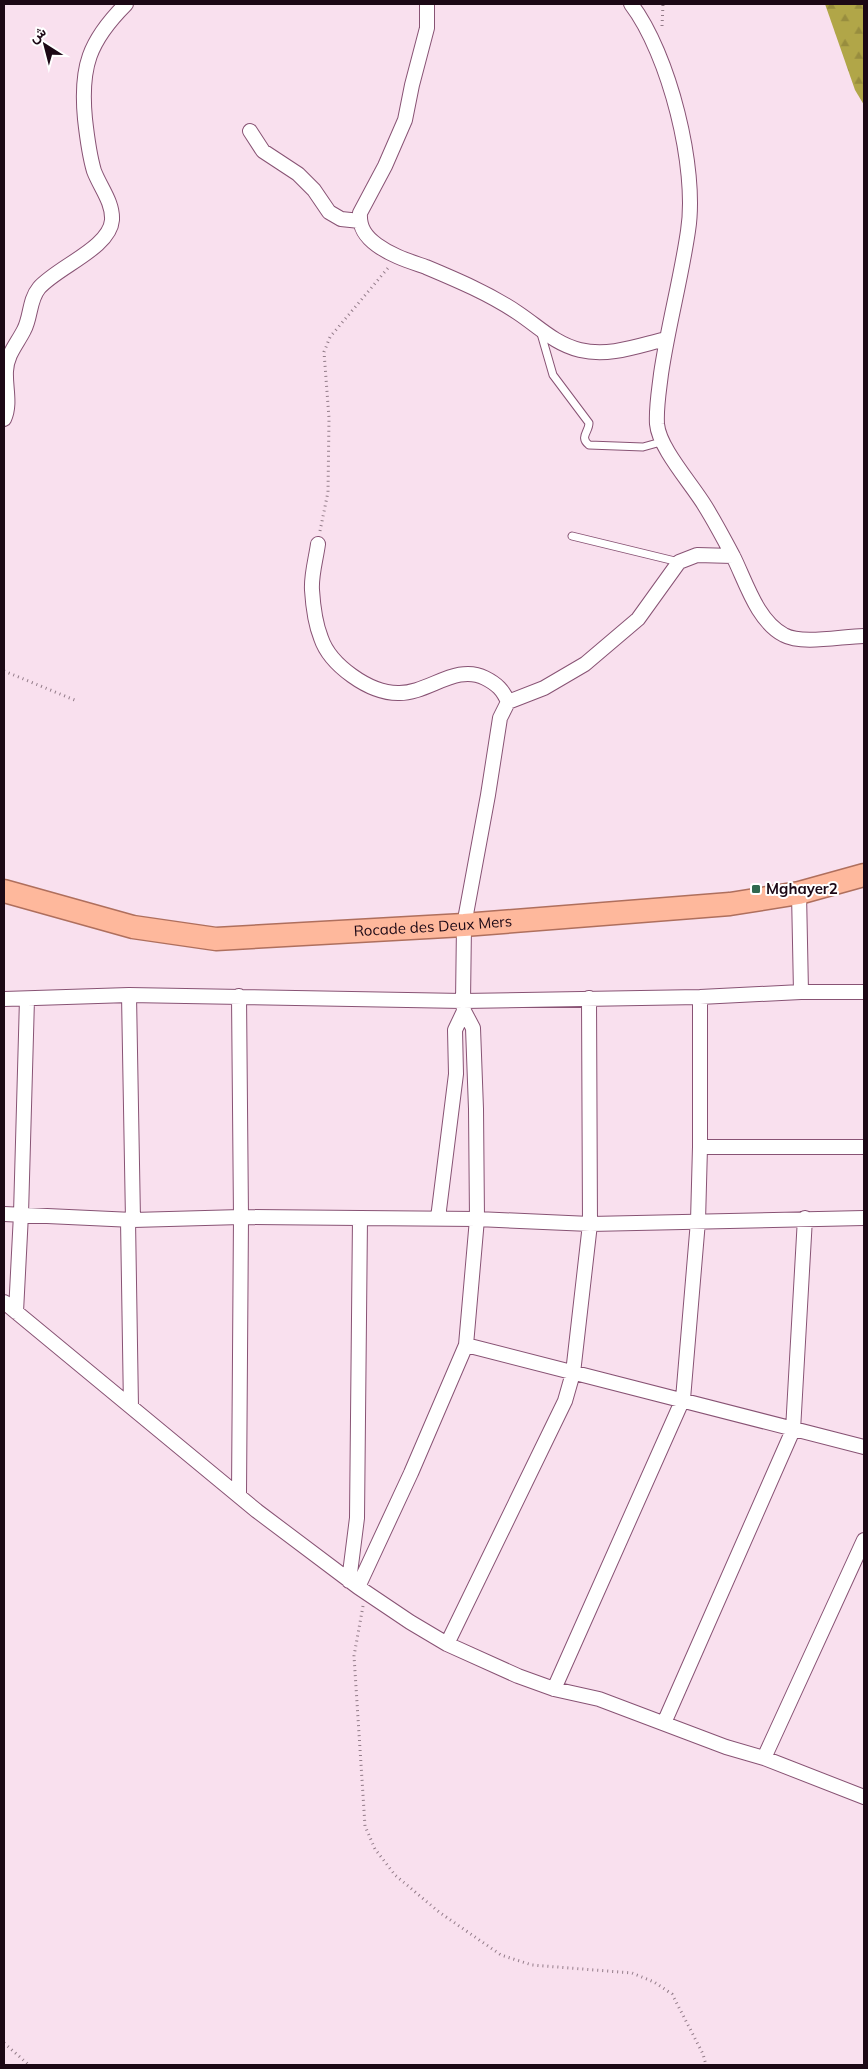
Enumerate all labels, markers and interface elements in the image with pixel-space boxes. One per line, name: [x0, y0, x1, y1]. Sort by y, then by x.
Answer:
north arrow: [20, 20, 70, 70]
text: ش: [25, 22, 50, 47]
place label: Mghayer2: [766, 879, 838, 898]
marker: Mghayer2: [750, 883, 762, 895]
street label: Rocade des Deux Mers: [353, 911, 513, 940]

